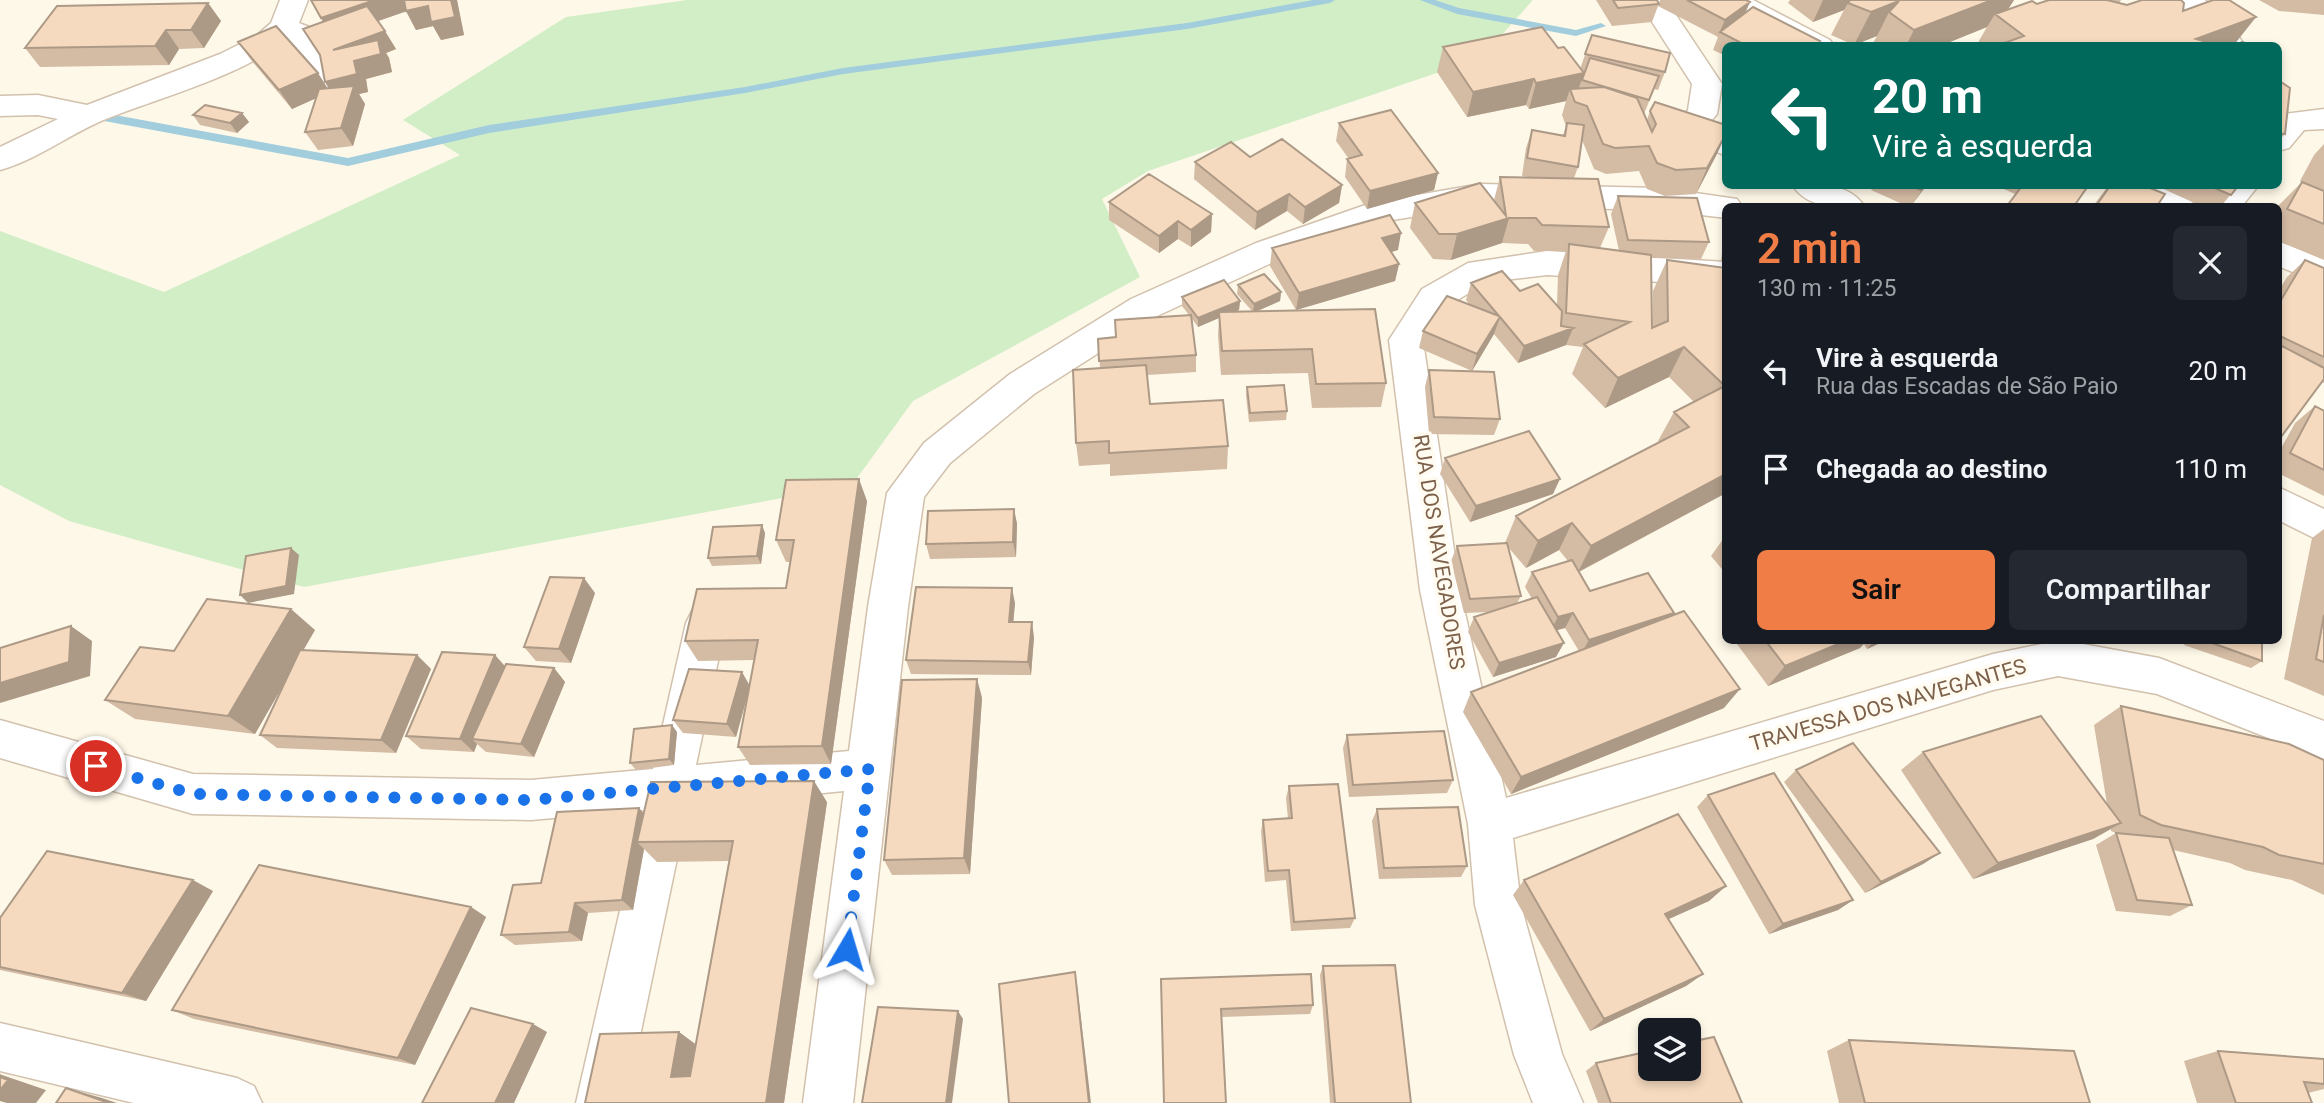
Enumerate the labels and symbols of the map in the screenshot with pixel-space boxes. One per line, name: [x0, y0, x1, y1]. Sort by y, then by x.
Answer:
street label: RUA DOS NAVEGADORES: [1409, 433, 1469, 671]
street label: TRAVESSA DOS NAVEGANTES: [1747, 654, 2029, 756]
pin: [66, 736, 126, 796]
position arrow: [810, 912, 884, 986]

